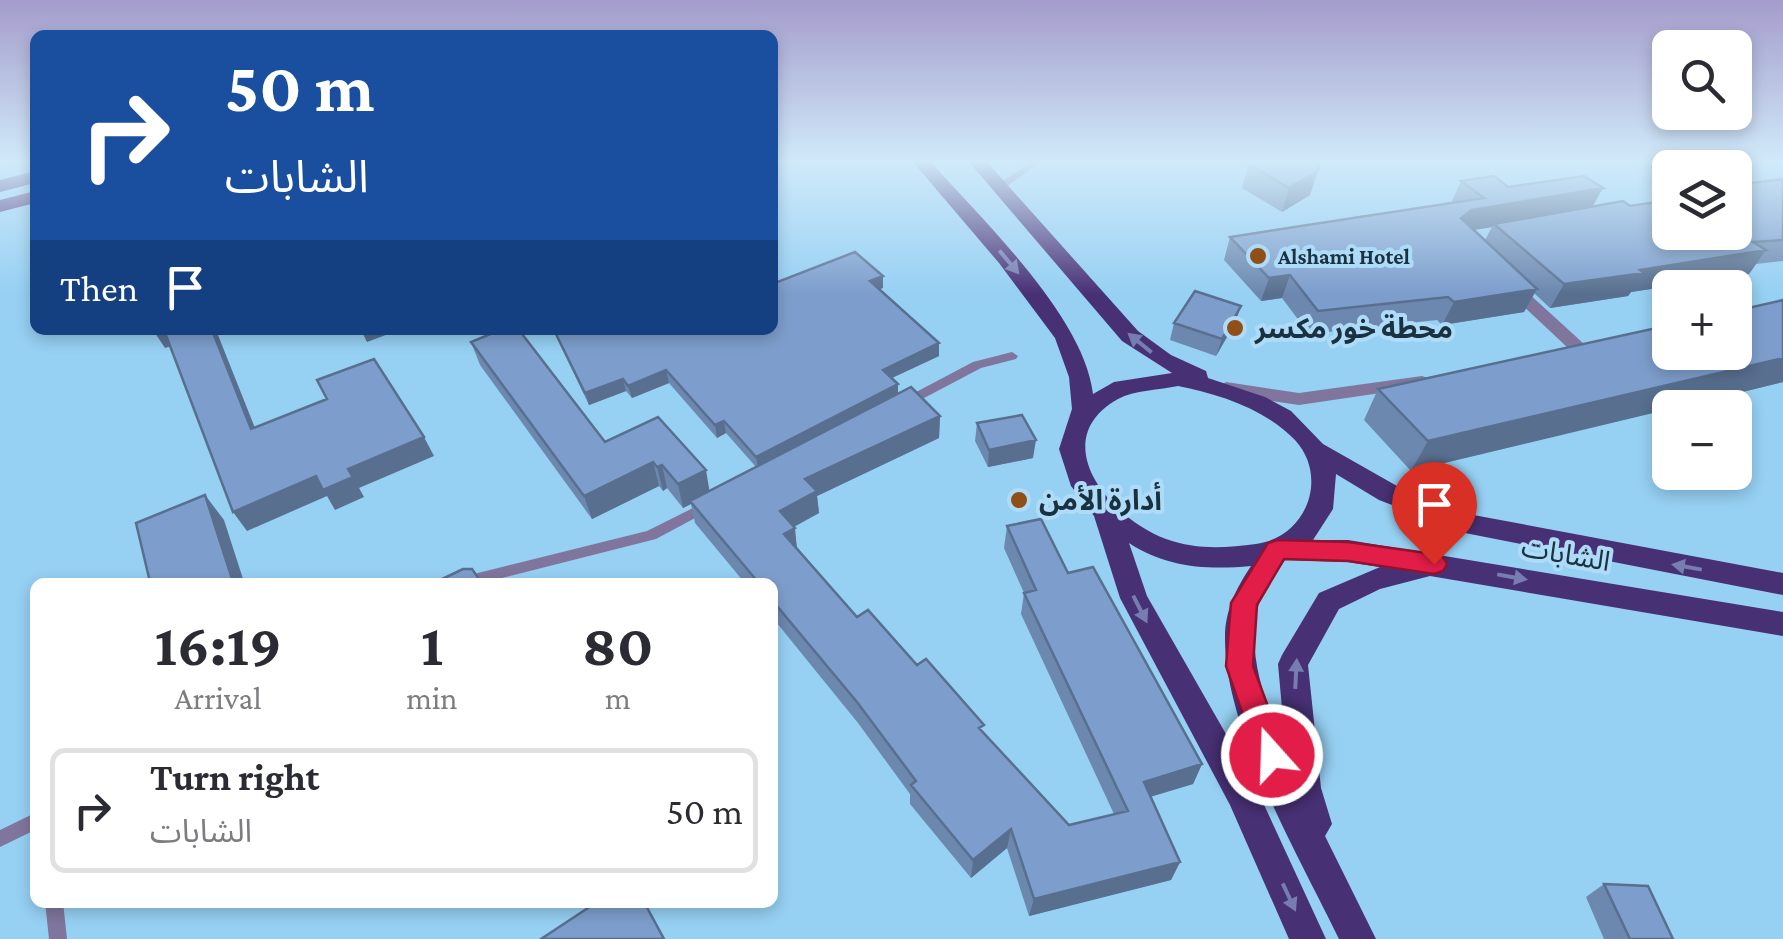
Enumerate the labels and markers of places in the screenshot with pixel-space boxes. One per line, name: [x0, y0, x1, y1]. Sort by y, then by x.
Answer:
place label: Alshami Hotel: [1277, 244, 1410, 269]
marker: Alshami Hotel: [1247, 245, 1269, 267]
place label: محطة خور مكسر: [1254, 313, 1453, 345]
marker: محطة خور مكسر: [1224, 317, 1246, 339]
pin: [1392, 462, 1477, 565]
place label: أدارة الأمن: [1039, 481, 1162, 517]
marker: أدارة الأمن: [1008, 489, 1030, 511]

